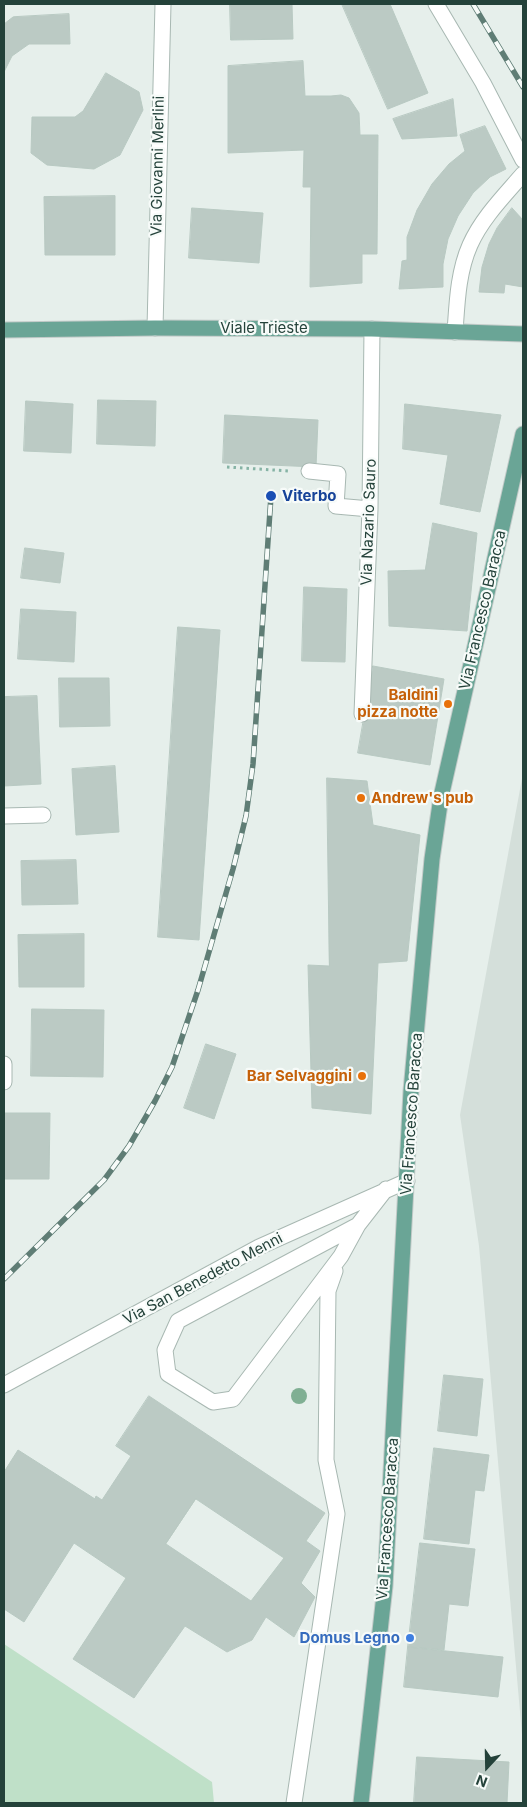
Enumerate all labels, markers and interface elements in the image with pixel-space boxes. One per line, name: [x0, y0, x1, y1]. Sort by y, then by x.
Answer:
street label: Via Giovanni Merlini: [148, 96, 168, 236]
street label: Viale Trieste: [220, 319, 308, 337]
street label: Via Nazario Sauro: [358, 458, 380, 586]
place label: Viterbo: [282, 487, 337, 505]
marker: Viterbo: [264, 489, 278, 503]
street label: Via Francesco Baracca: [456, 529, 510, 691]
place label: Baldini pizza notte: [357, 686, 438, 721]
marker: Baldini pizza notte: [442, 698, 454, 710]
place label: Andrew's pub: [371, 789, 473, 807]
marker: Andrew's pub: [355, 792, 367, 804]
street label: Via Francesco Baracca: [397, 1032, 427, 1196]
place label: Bar Selvaggini: [247, 1067, 352, 1085]
marker: Bar Selvaggini: [356, 1070, 368, 1082]
street label: Via San Benedetto Menni: [120, 1229, 286, 1329]
street label: Via Francesco Baracca: [373, 1437, 403, 1601]
place label: Domus Legno: [300, 1629, 400, 1647]
marker: Domus Legno: [404, 1632, 416, 1644]
north arrow: [462, 1742, 512, 1792]
text: N: [473, 1772, 489, 1791]

